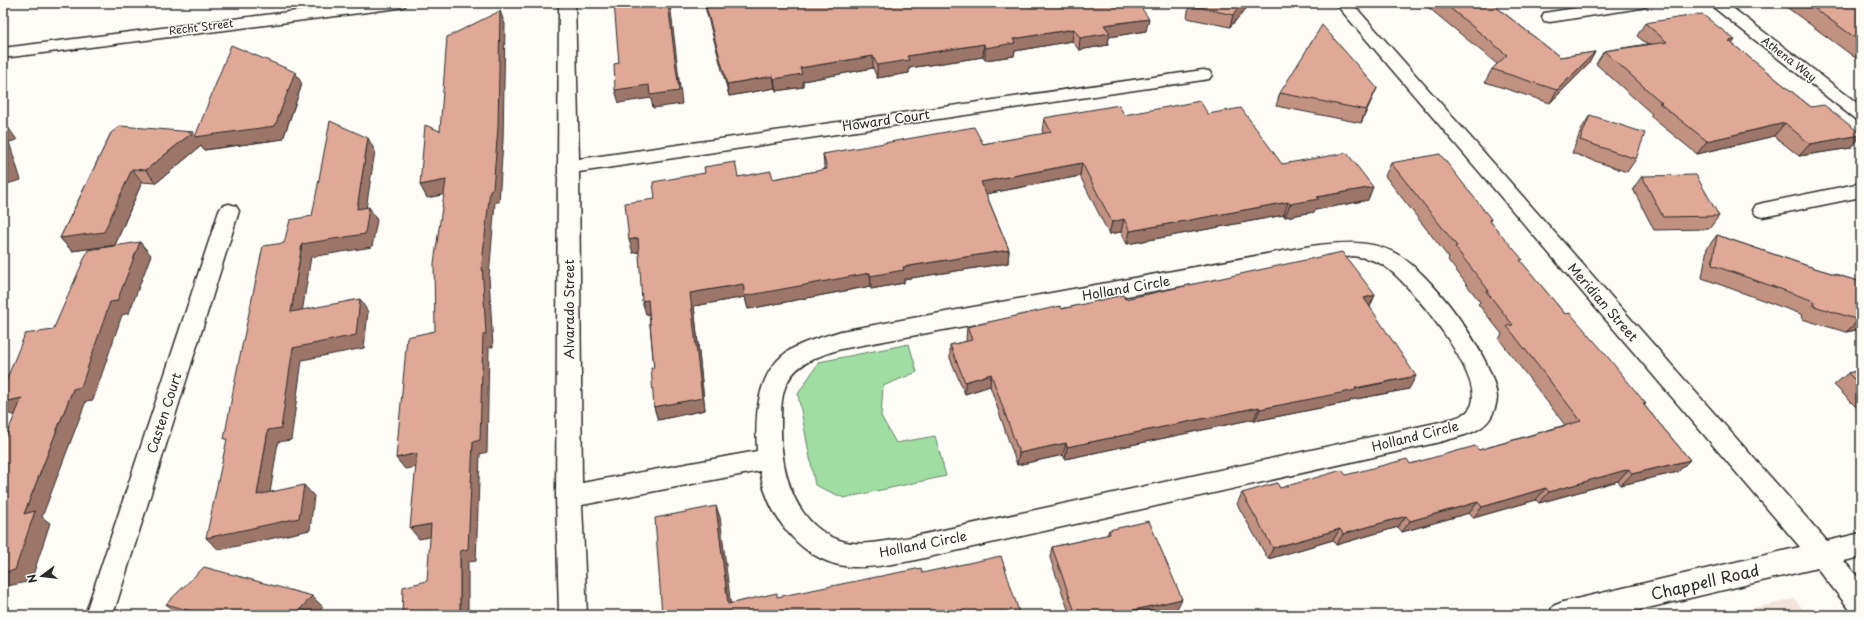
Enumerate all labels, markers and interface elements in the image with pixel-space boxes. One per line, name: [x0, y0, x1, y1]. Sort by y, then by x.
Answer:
street label: Recht Street: [168, 14, 234, 39]
street label: Athena Way: [1758, 32, 1820, 86]
street label: Howard Court: [841, 104, 931, 135]
street label: Meridian Street: [1564, 258, 1643, 345]
street label: Alvarado Street: [559, 259, 578, 359]
street label: Holland Circle: [1080, 270, 1172, 305]
street label: Casten Court: [142, 370, 185, 456]
street label: Holland Circle: [1369, 416, 1460, 456]
street label: Holland Circle: [877, 526, 969, 561]
north arrow: [22, 556, 62, 596]
street label: Chappell Road: [1648, 557, 1761, 605]
text: N: [22, 572, 41, 585]

